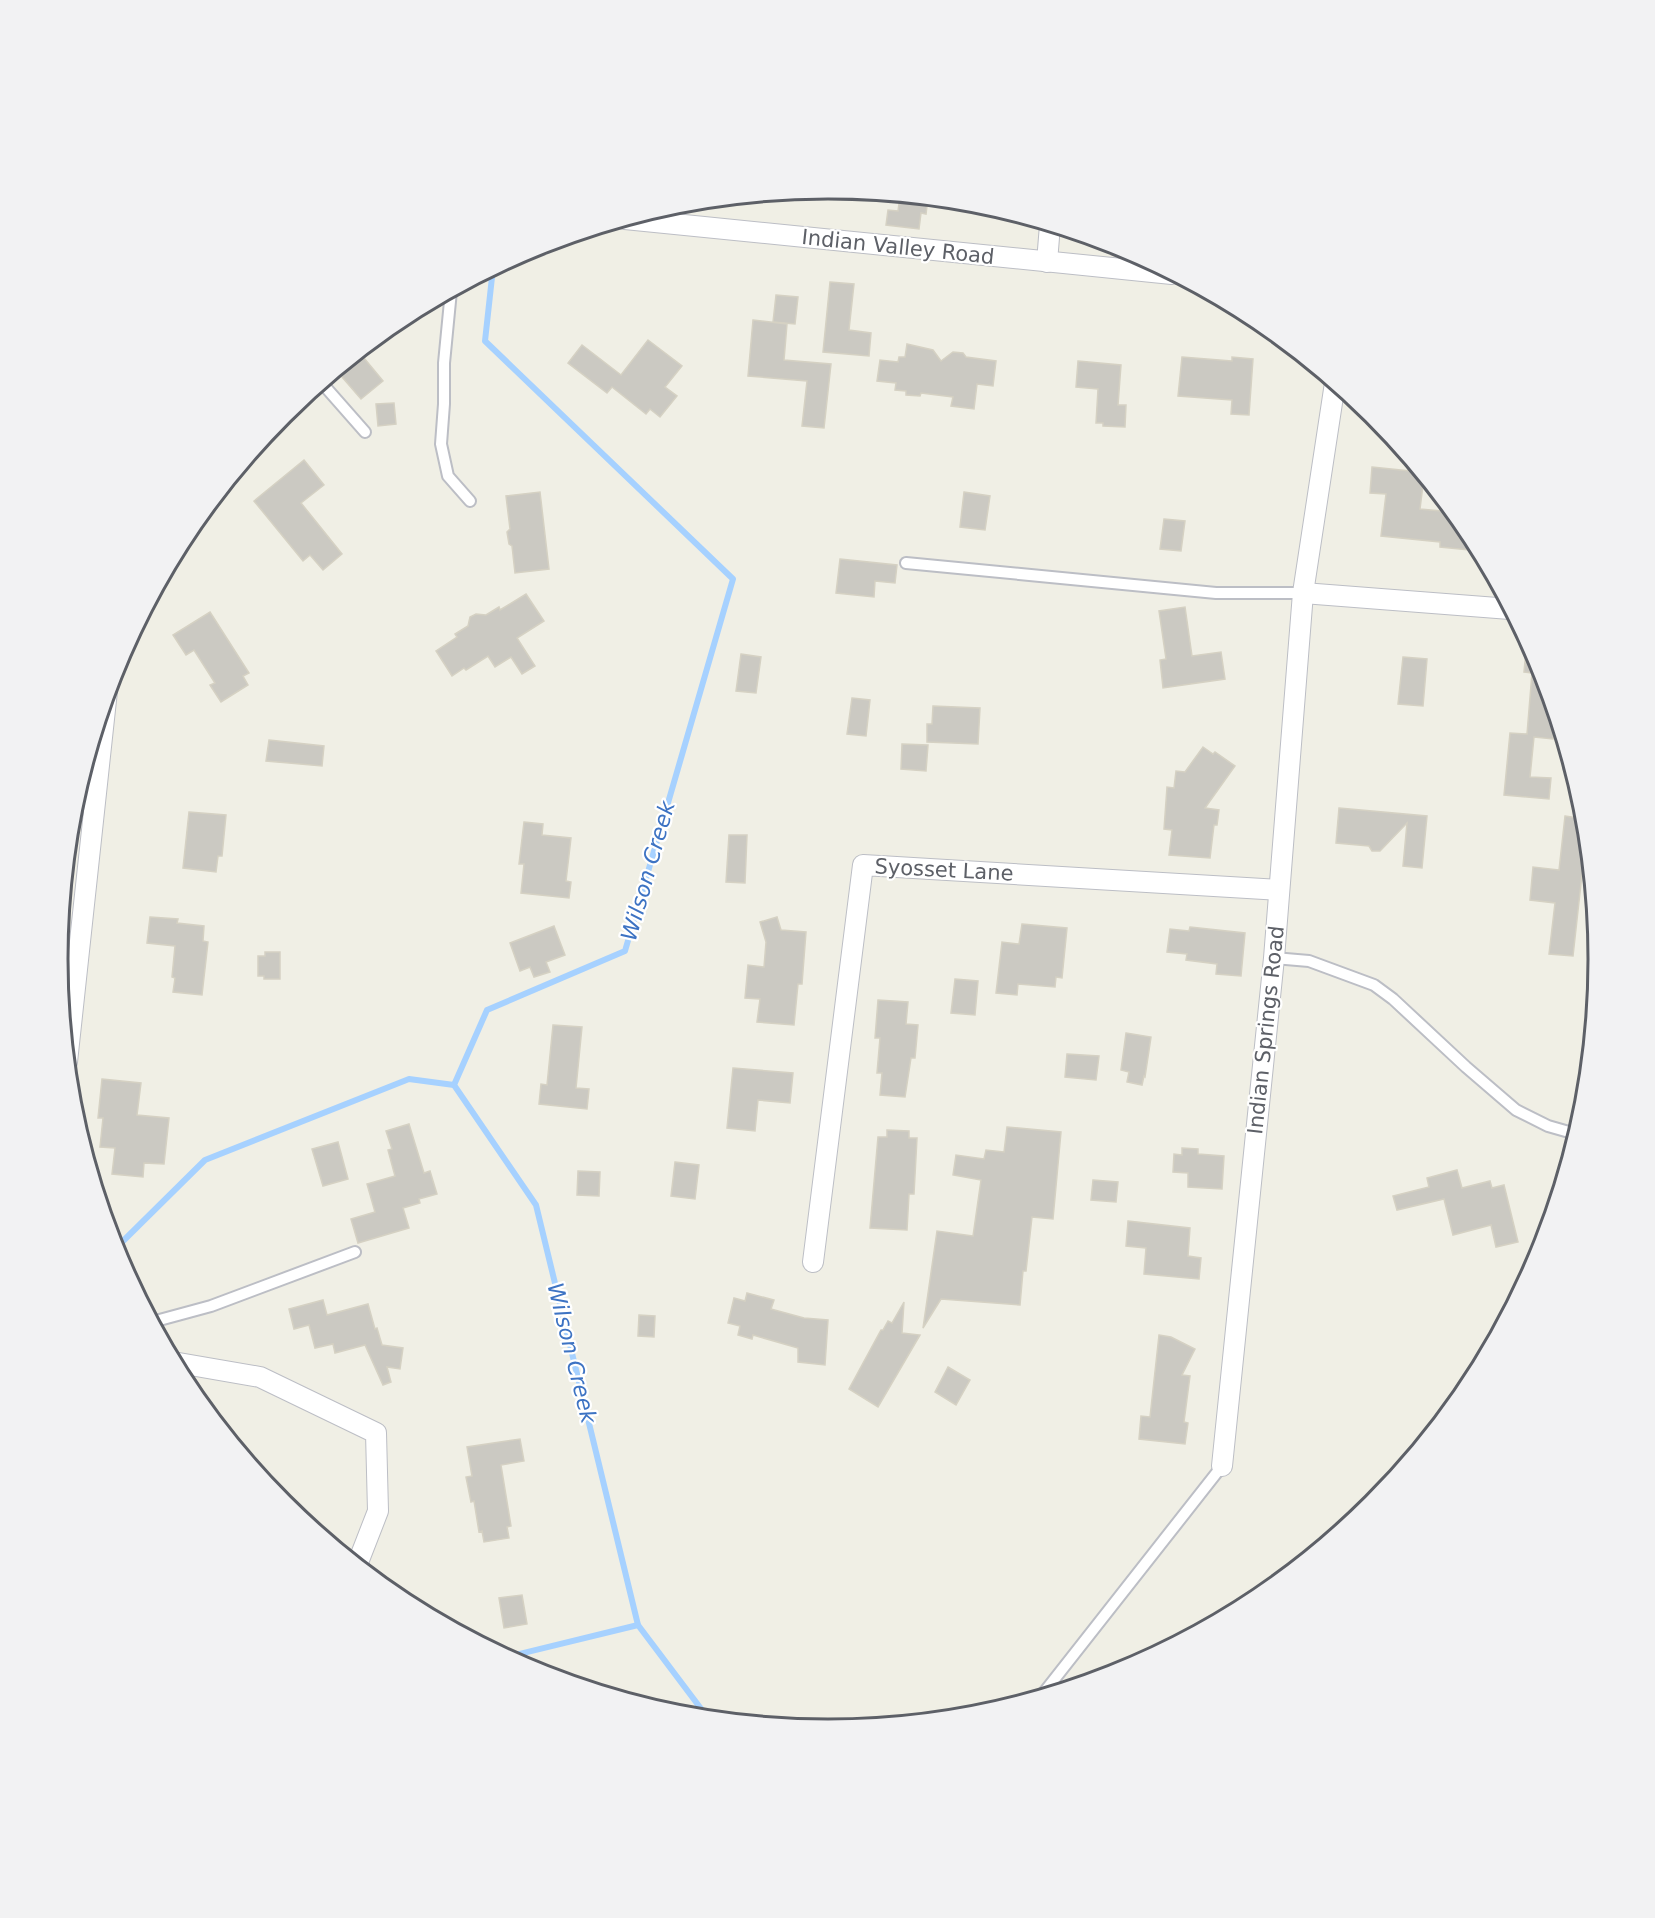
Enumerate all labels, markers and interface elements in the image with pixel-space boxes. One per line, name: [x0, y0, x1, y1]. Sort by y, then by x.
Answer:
street label: Indian Valley Road: [801, 225, 995, 269]
water label: Wilson Creek: [616, 797, 680, 944]
street label: Syosset Lane: [874, 854, 1014, 886]
street label: Indian Springs Road: [1243, 925, 1289, 1135]
water label: Wilson Creek: [542, 1280, 602, 1427]

